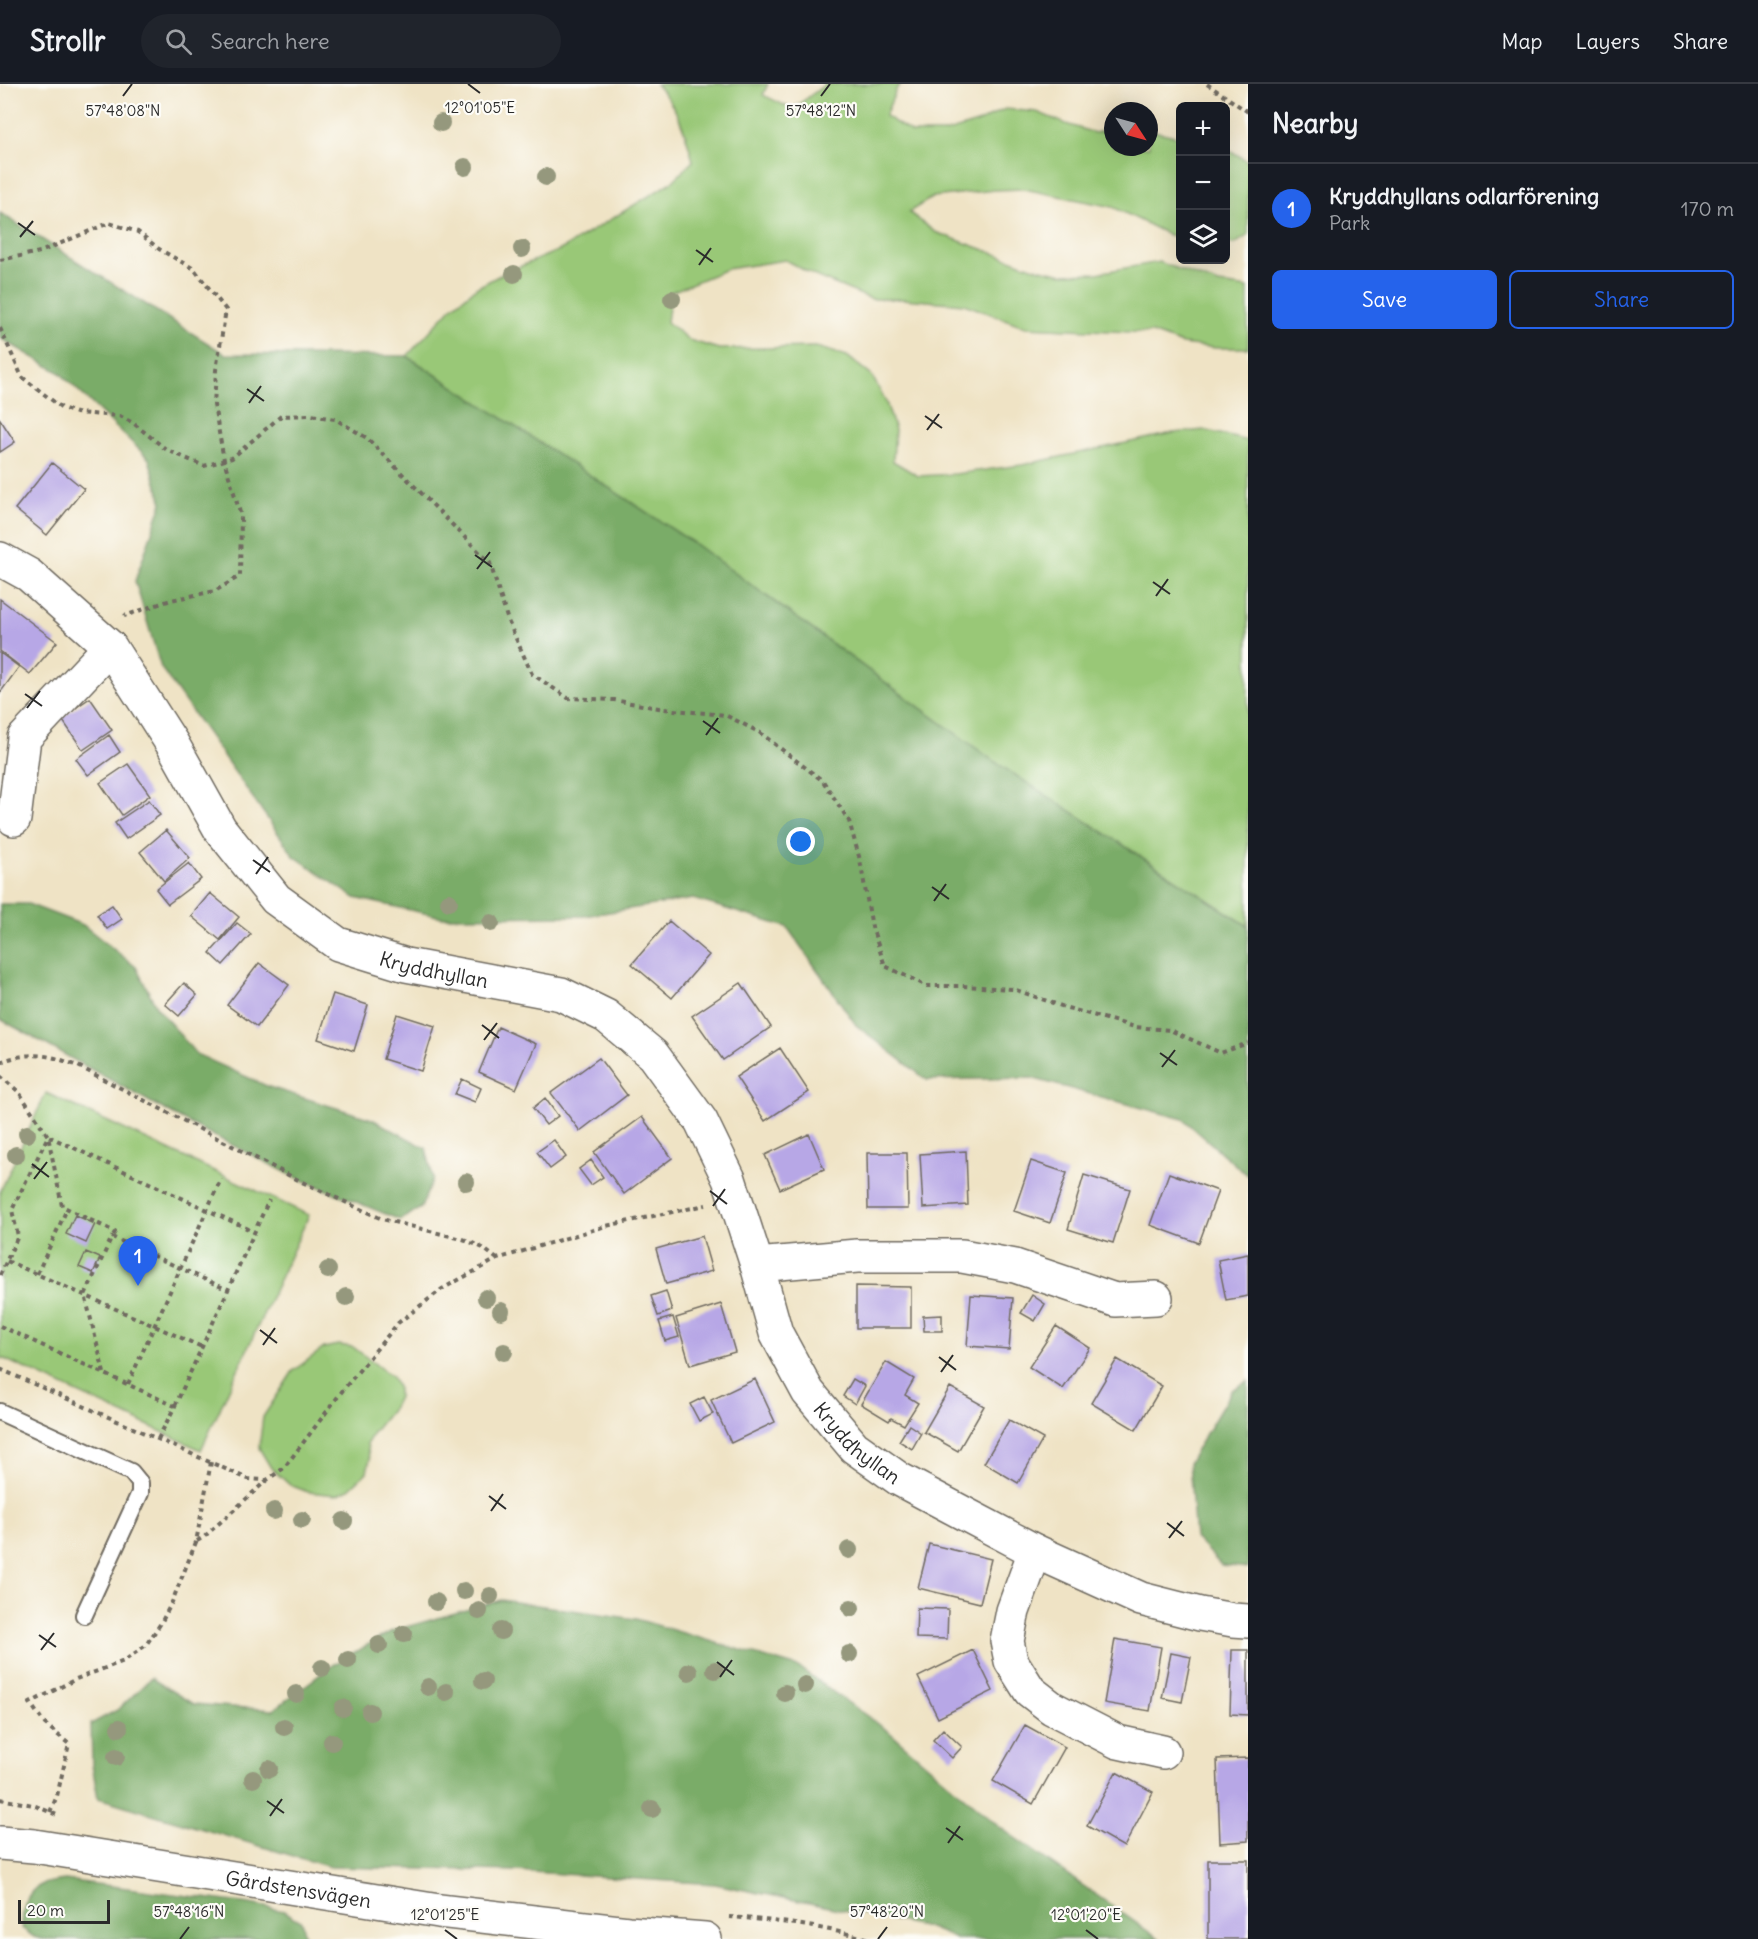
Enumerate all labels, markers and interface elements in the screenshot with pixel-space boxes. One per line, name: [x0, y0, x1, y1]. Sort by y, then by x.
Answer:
search box: [141, 14, 561, 68]
text: Strollr: [30, 23, 105, 59]
icon: search: [162, 25, 195, 58]
text: Search here: [210, 27, 330, 55]
text: Map: [1502, 28, 1542, 55]
text: Layers: [1575, 28, 1640, 55]
text: Share: [1673, 28, 1728, 55]
text: 12°01'05"E: [445, 98, 515, 117]
text: 57°48'08"N: [86, 101, 160, 120]
text: 57°48'12"N: [786, 101, 856, 120]
north arrow: [1104, 102, 1158, 156]
map controls: [1176, 102, 1230, 264]
button: +: [1176, 102, 1230, 156]
text: Nearby: [1272, 107, 1358, 140]
button: −: [1176, 156, 1230, 210]
text: Kryddhyllans odlarförening: [1329, 182, 1599, 210]
text: 1: [1288, 196, 1295, 221]
text: 170 m: [1681, 196, 1734, 221]
button: layers: [1176, 210, 1230, 264]
text: Park: [1329, 210, 1370, 235]
button: Save: [1272, 270, 1497, 329]
button: Share: [1509, 270, 1734, 329]
your location: [786, 827, 815, 856]
street label: Kryddhyllan: [377, 945, 490, 993]
pin: 1: [118, 1236, 158, 1286]
street label: Kryddhyllan: [809, 1396, 906, 1489]
street label: Gårdstensvägen: [224, 1864, 373, 1912]
scale bar: [18, 1897, 110, 1924]
text: 20 m: [27, 1900, 64, 1920]
text: 57°48'16"N: [154, 1902, 224, 1921]
text: 57°48'20"N: [850, 1902, 924, 1921]
text: 12°01'25"E: [411, 1905, 480, 1924]
text: 12°01'20"E: [1051, 1905, 1121, 1924]

